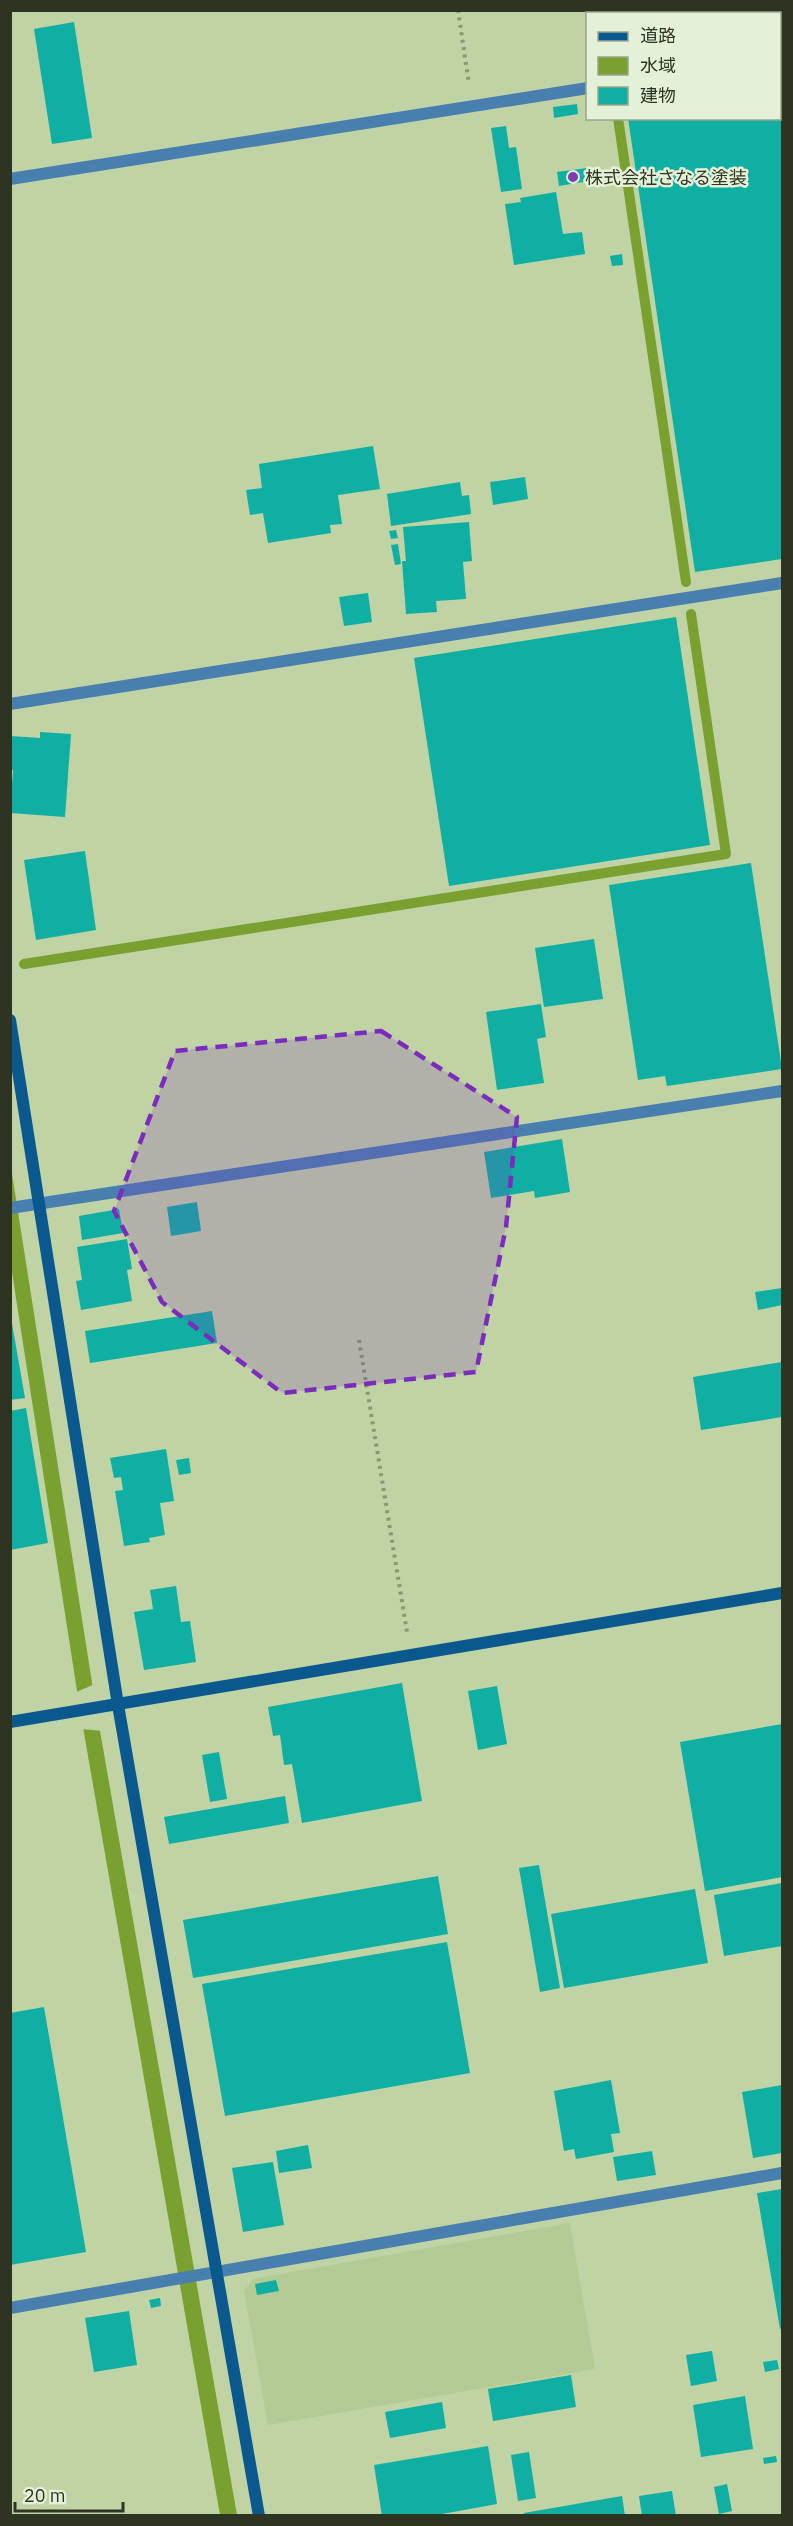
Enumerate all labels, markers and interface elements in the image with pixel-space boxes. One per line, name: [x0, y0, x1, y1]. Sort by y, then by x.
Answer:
legend: [586, 12, 781, 120]
text: 道路: [640, 24, 676, 47]
text: 水域: [640, 54, 676, 77]
text: 建物: [640, 84, 676, 107]
place label: 株式会社さなる塗装: [585, 166, 747, 189]
marker: 株式会社さなる塗装: [566, 170, 580, 184]
scale bar: [15, 2475, 123, 2513]
text: 20 m: [24, 2484, 66, 2507]

